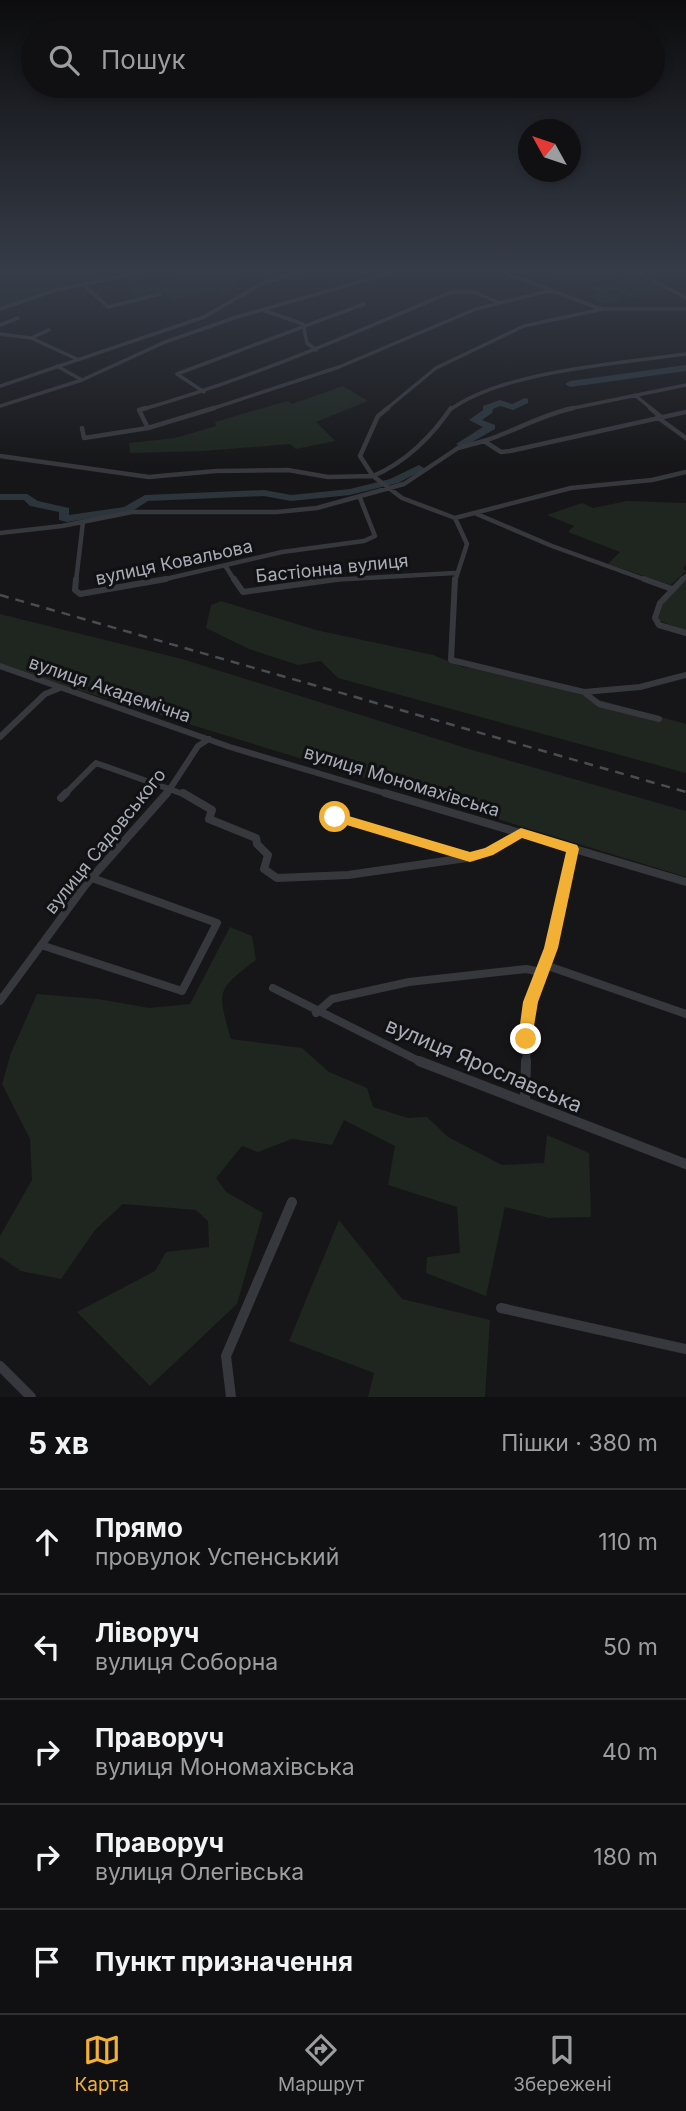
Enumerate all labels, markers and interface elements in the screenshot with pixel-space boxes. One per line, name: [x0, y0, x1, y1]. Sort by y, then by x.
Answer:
search box: [21, 21, 665, 98]
icon: search: [45, 41, 83, 79]
text: Пошук: [101, 44, 186, 75]
north arrow: [518, 119, 581, 182]
street label: вулиця Ковальова: [93, 535, 255, 589]
street label: Бастіонна вулиця: [255, 550, 409, 586]
street label: вулиця Академічна: [26, 651, 194, 727]
street label: вулиця Мономахівська: [302, 741, 502, 821]
street label: вулиця Садовського: [40, 764, 170, 918]
route start: [319, 801, 350, 832]
street label: вулиця Ярославська: [382, 1012, 586, 1118]
route end: [510, 1023, 541, 1054]
text: 5 хв: [28, 1425, 89, 1461]
text: Пішки · 380 m: [501, 1429, 658, 1457]
text: Прямо: [95, 1512, 183, 1543]
icon: ahead: [28, 1523, 66, 1561]
text: 110 m: [598, 1528, 658, 1556]
text: провулок Успенський: [95, 1543, 339, 1571]
text: Ліворуч: [95, 1617, 199, 1648]
icon: left: [28, 1628, 66, 1666]
text: 50 m: [603, 1633, 658, 1661]
text: вулиця Соборна: [95, 1648, 278, 1676]
text: Праворуч: [95, 1722, 224, 1753]
icon: right: [28, 1733, 66, 1771]
text: 40 m: [602, 1738, 658, 1766]
text: вулиця Мономахівська: [95, 1753, 355, 1781]
text: Праворуч: [95, 1827, 224, 1858]
icon: right: [28, 1838, 66, 1876]
text: 180 m: [593, 1843, 658, 1871]
text: вулиця Олегівська: [95, 1858, 304, 1886]
icon: arrive: [28, 1943, 66, 1981]
text: Пункт призначення: [95, 1946, 353, 1977]
tab: Карта: [75, 2031, 129, 2096]
tab: Маршрут: [278, 2031, 364, 2096]
tab: Збережені: [513, 2031, 612, 2096]

